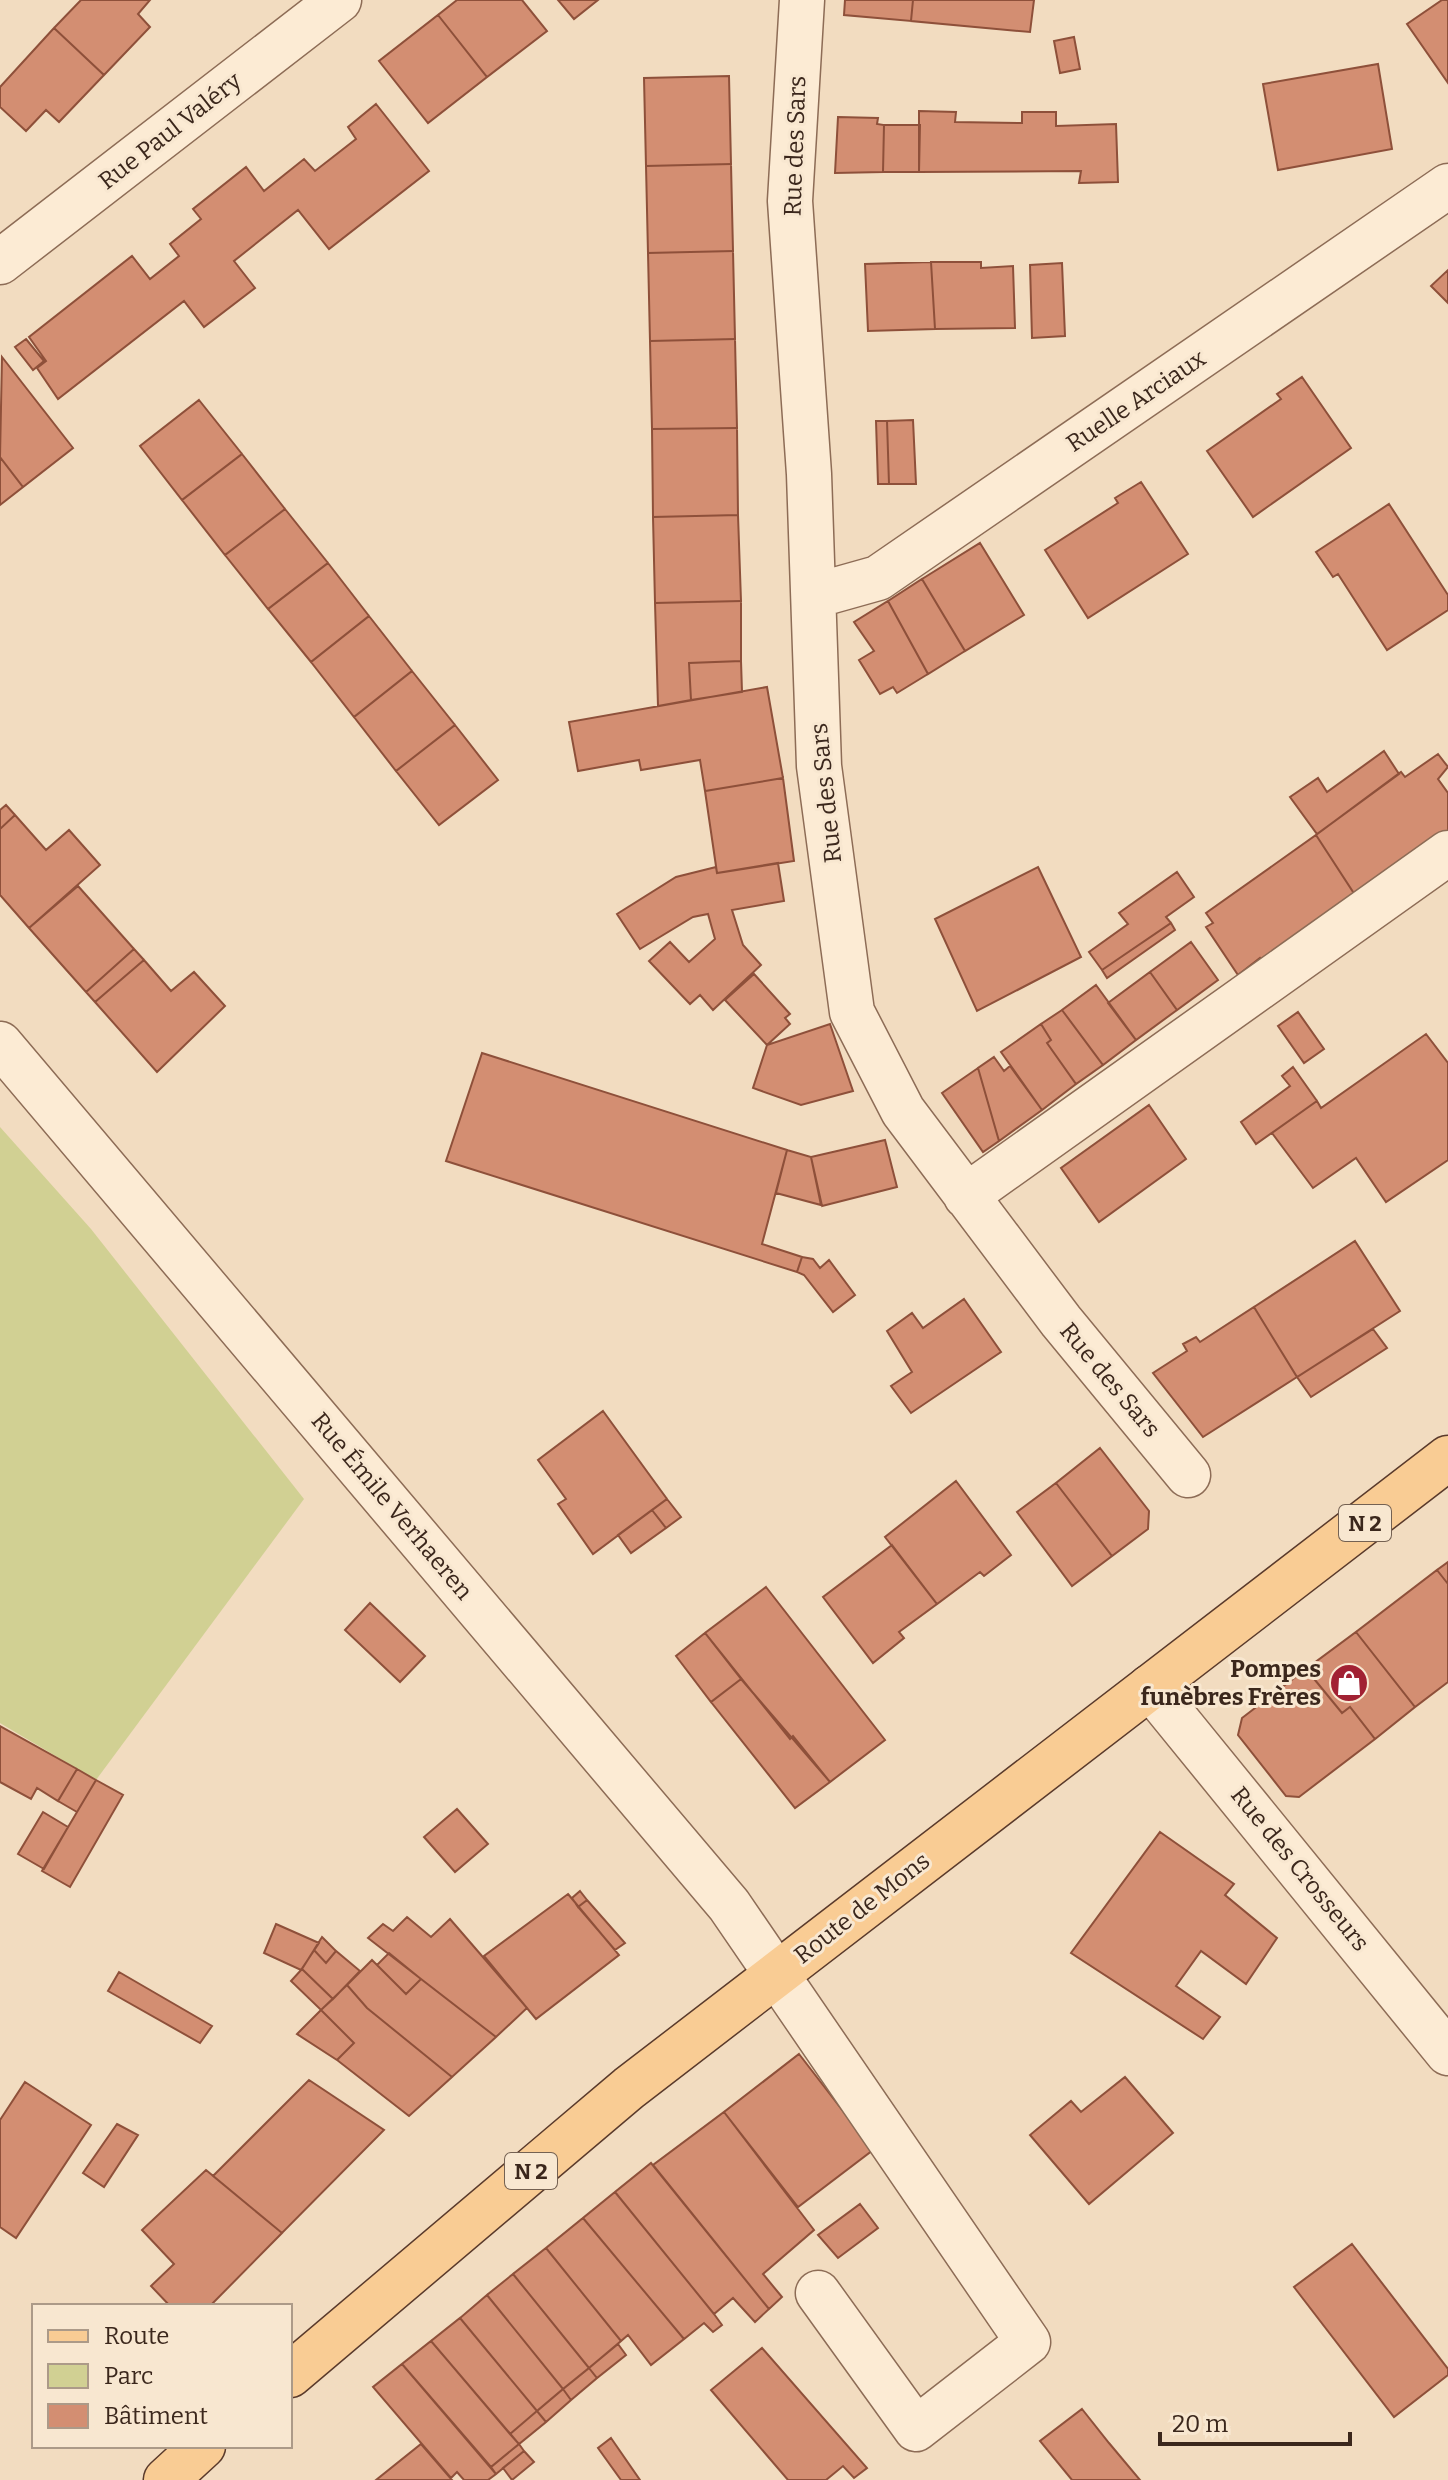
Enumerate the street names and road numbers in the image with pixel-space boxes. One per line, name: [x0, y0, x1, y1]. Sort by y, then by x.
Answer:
street label: Rue Paul Valéry: [93, 67, 247, 195]
street label: Rue des Sars: [779, 75, 811, 217]
street label: Ruelle Arciaux: [1061, 344, 1211, 458]
street label: Rue des Sars: [805, 722, 847, 864]
street label: Rue des Sars: [1054, 1317, 1166, 1443]
street label: Rue Émile Verhaeren: [306, 1406, 479, 1605]
road number: N 2: [1339, 1505, 1391, 1541]
street label: Rue des Crosseurs: [1225, 1781, 1375, 1957]
street label: Route de Mons: [789, 1847, 935, 1969]
road number: N 2: [505, 2153, 557, 2189]

